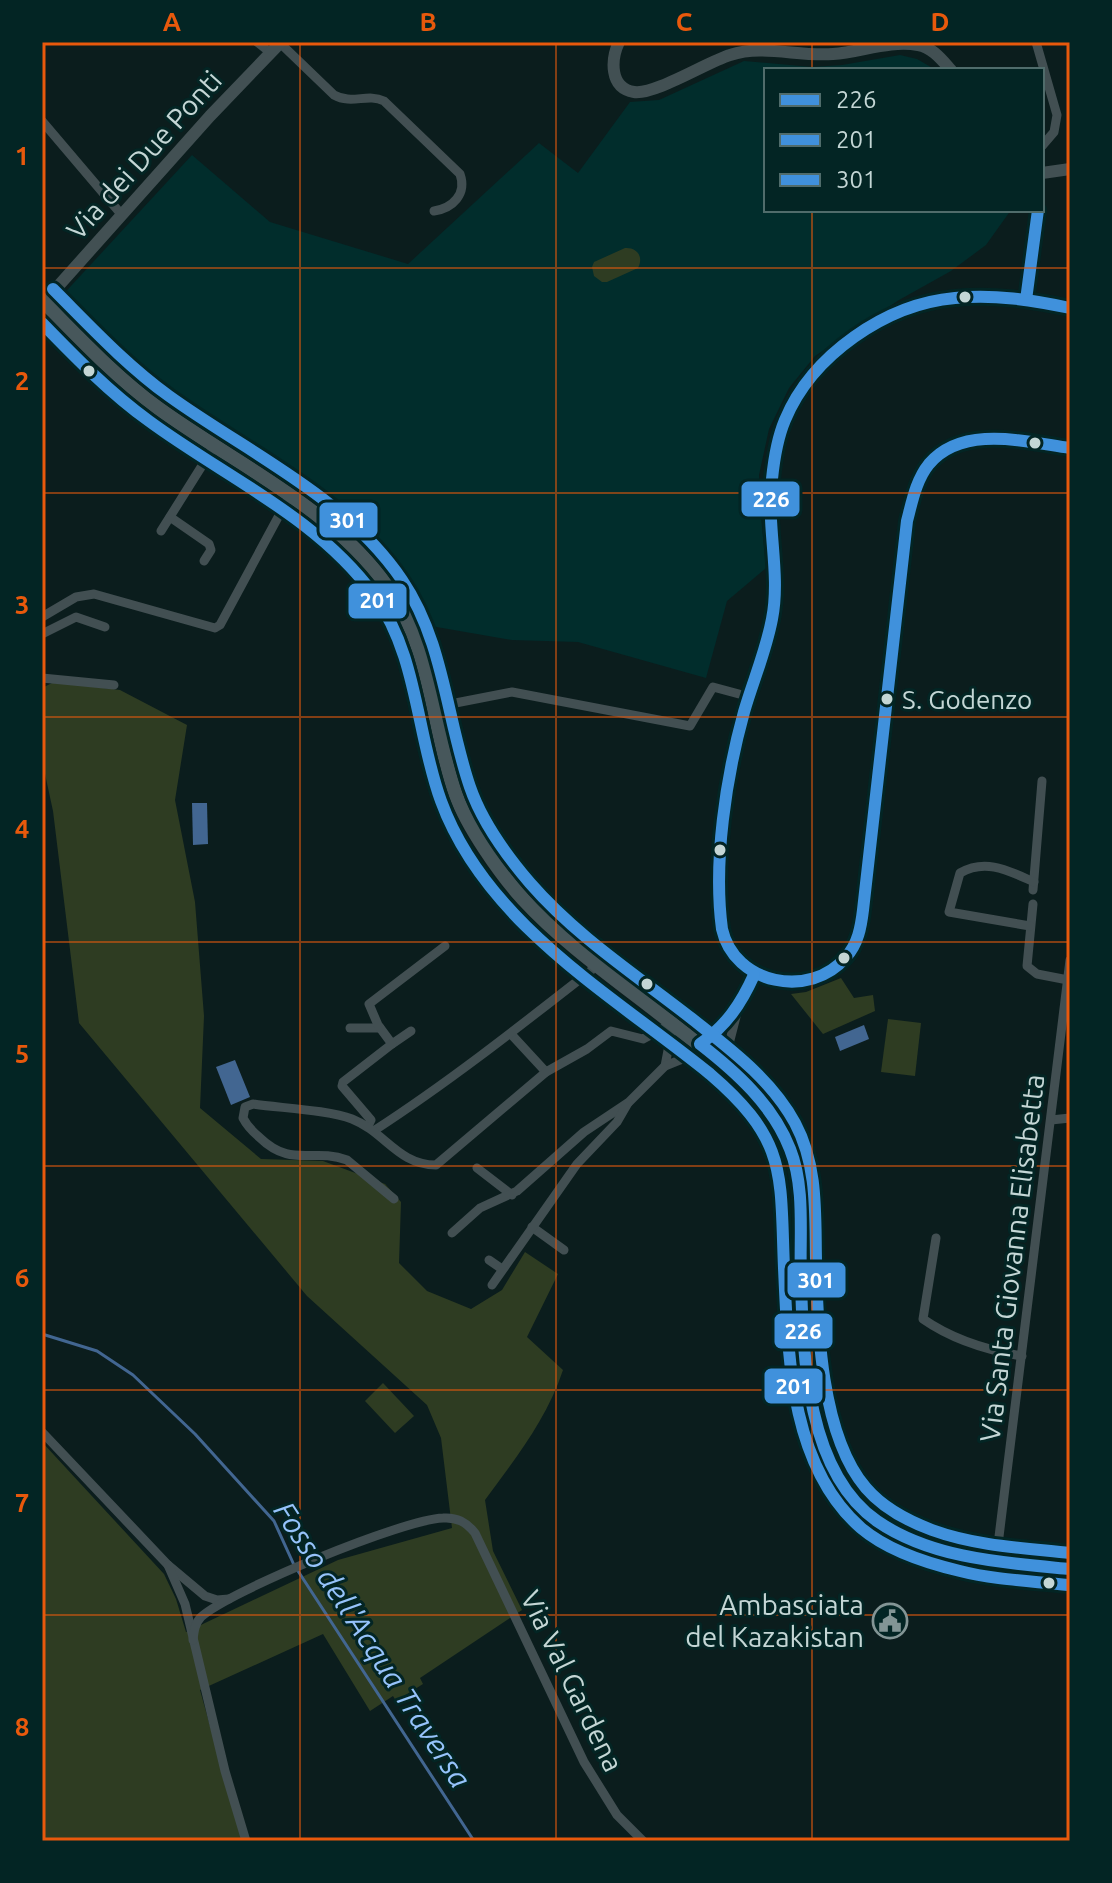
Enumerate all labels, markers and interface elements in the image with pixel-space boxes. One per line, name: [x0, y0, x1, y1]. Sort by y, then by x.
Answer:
text: A: [163, 7, 182, 36]
text: B: [419, 7, 437, 36]
text: C: [676, 7, 693, 36]
text: D: [931, 7, 949, 36]
street label: Via dei Due Ponti: [60, 64, 227, 245]
legend: [764, 68, 1044, 212]
text: 226: [836, 86, 877, 113]
text: 201: [836, 126, 877, 153]
text: 1: [15, 141, 29, 170]
text: 301: [836, 166, 877, 193]
unlabelled marker: [957, 289, 973, 305]
unlabelled marker: [81, 363, 97, 379]
text: 2: [15, 366, 29, 395]
unlabelled marker: [1027, 435, 1043, 451]
line badge: 226: [740, 480, 801, 518]
text: 226: [752, 486, 790, 511]
line badge: 301: [318, 501, 379, 539]
text: 301: [329, 507, 367, 532]
line badge: 201: [347, 582, 408, 620]
text: 201: [359, 587, 397, 612]
text: 3: [15, 590, 29, 619]
place label: S. Godenzo: [902, 685, 1032, 714]
marker: S. Godenzo: [879, 691, 895, 707]
text: 4: [15, 814, 29, 843]
unlabelled marker: [712, 842, 728, 858]
unlabelled marker: [836, 950, 852, 966]
unlabelled marker: [639, 976, 655, 992]
text: 5: [15, 1039, 29, 1068]
street label: Via Santa Giovanna Elisabetta: [974, 1072, 1049, 1444]
line badge: 301: [786, 1261, 847, 1299]
text: 6: [15, 1263, 29, 1292]
text: 301: [797, 1267, 835, 1292]
line badge: 226: [773, 1312, 834, 1350]
text: 226: [784, 1318, 822, 1343]
line badge: 201: [763, 1367, 824, 1405]
text: 201: [775, 1373, 813, 1398]
text: 7: [15, 1488, 29, 1517]
water label: Fosso dell'Acqua Traversa: [268, 1495, 478, 1794]
unlabelled marker: [1041, 1575, 1057, 1591]
street label: Via Val Gardena: [515, 1585, 630, 1776]
place label: Ambasciata del Kazakistan: [685, 1589, 864, 1652]
public building icon: Ambasciata del Kazakistan: [871, 1602, 909, 1640]
text: 8: [15, 1712, 29, 1741]

